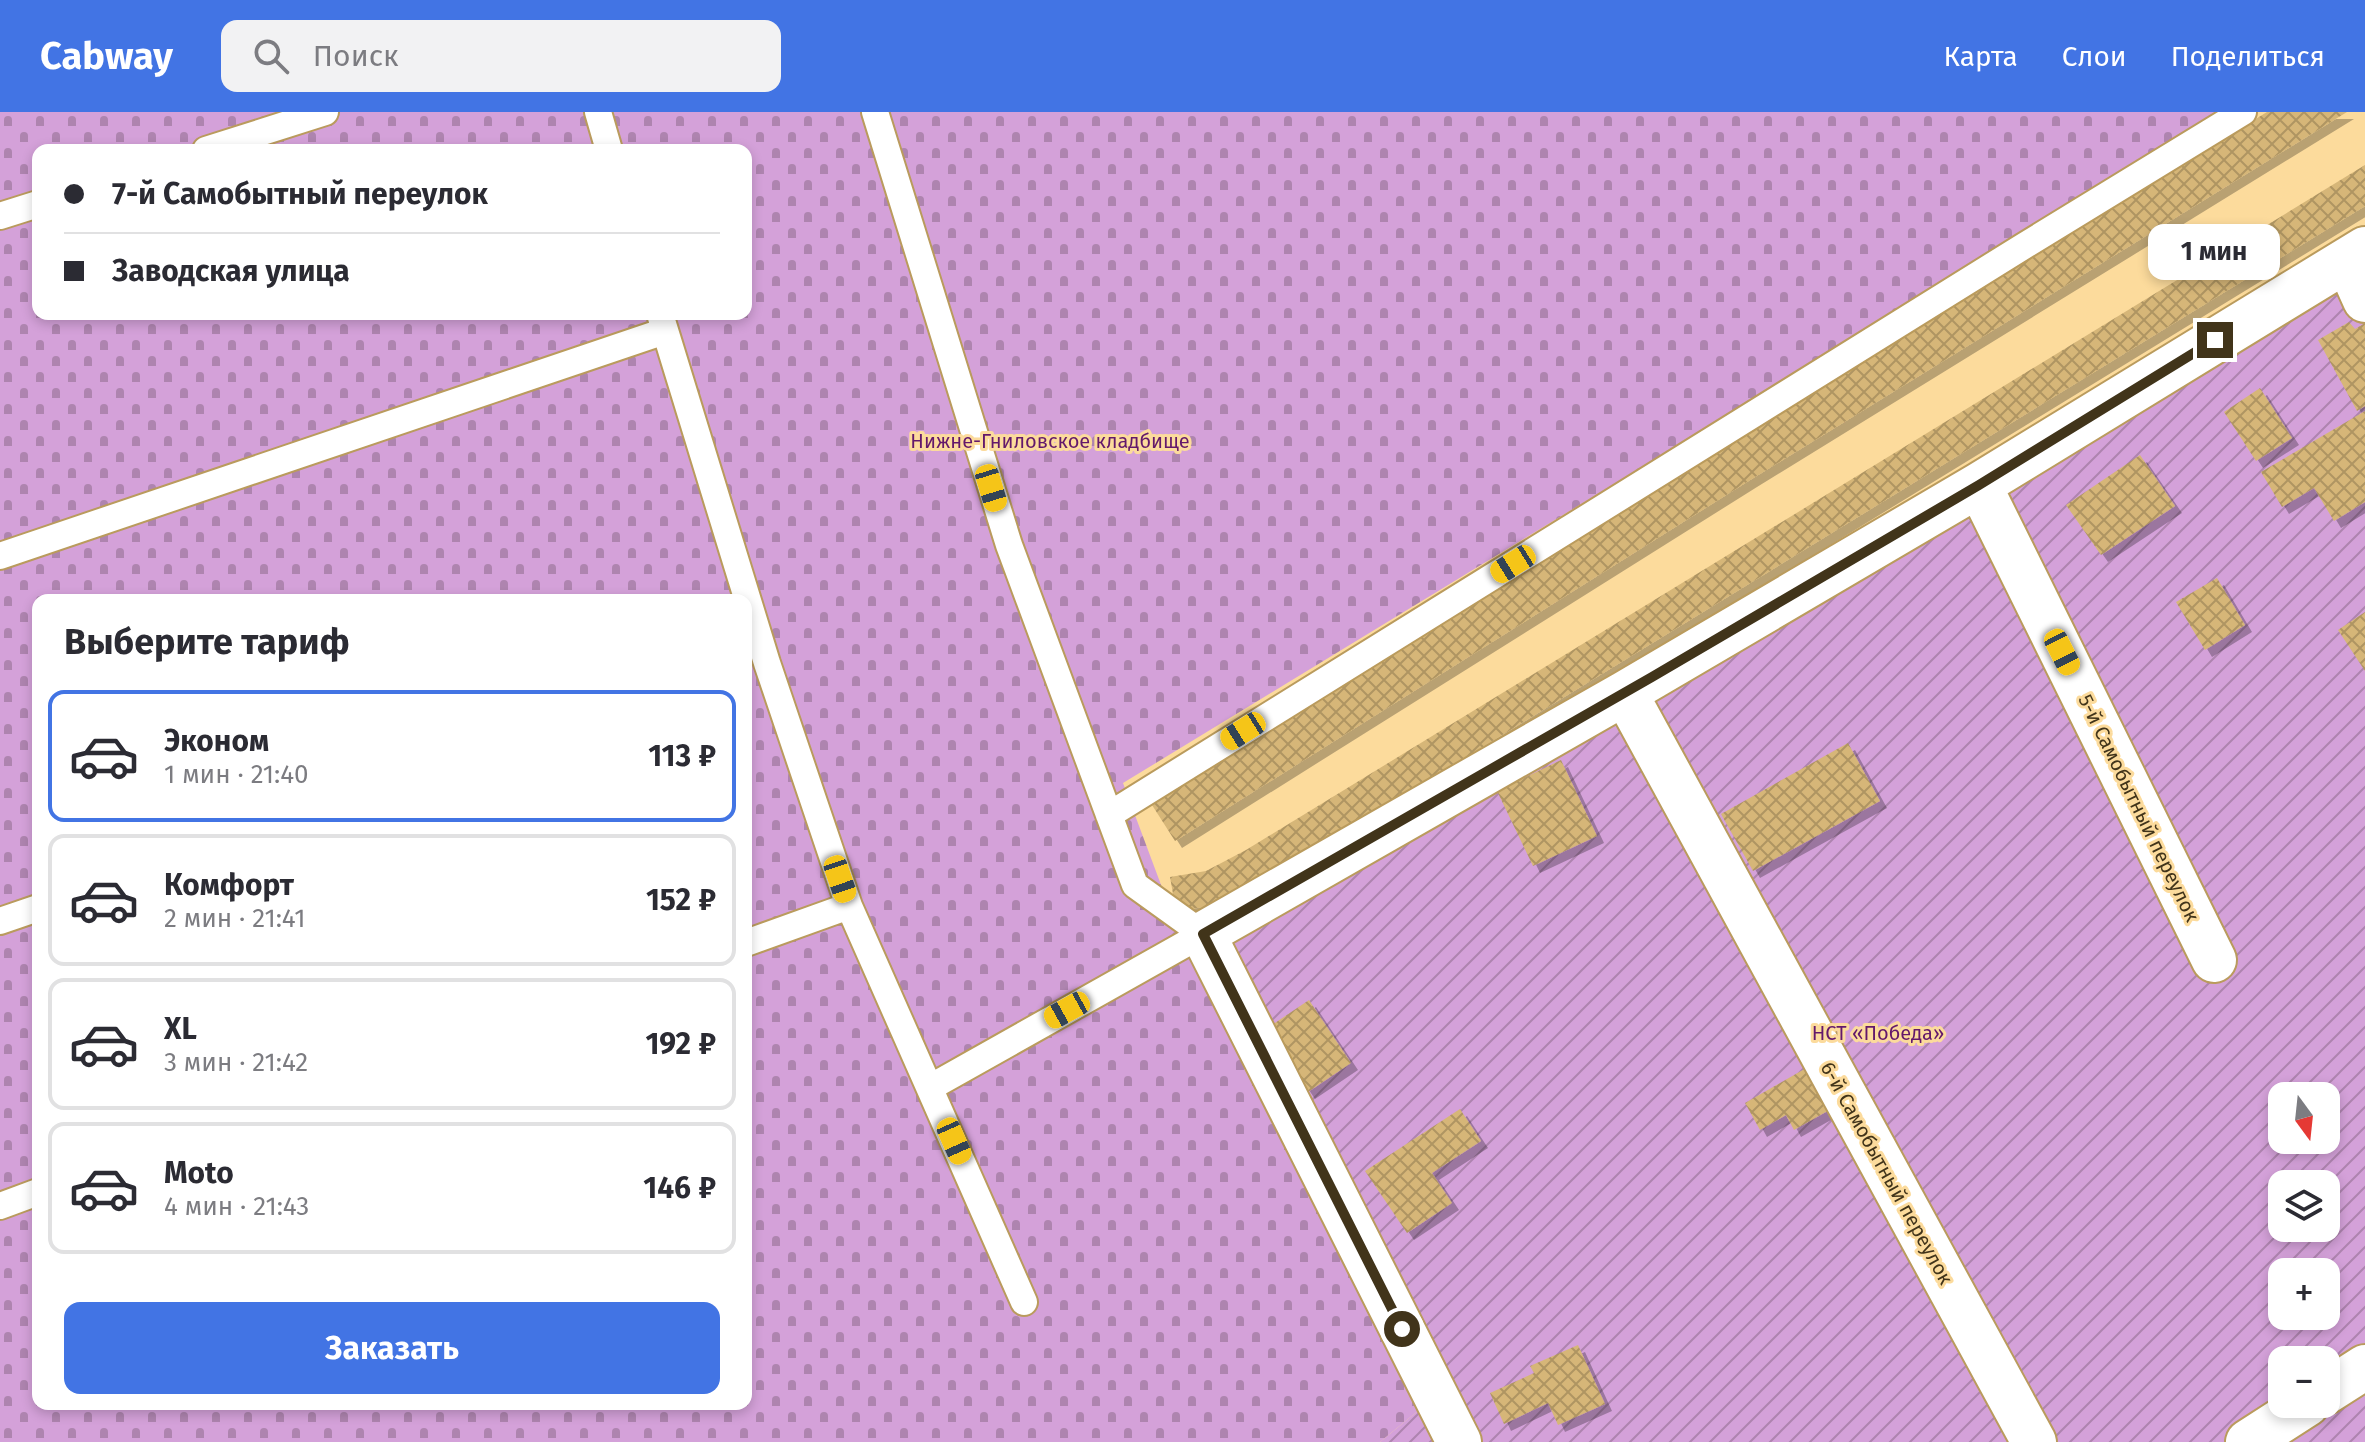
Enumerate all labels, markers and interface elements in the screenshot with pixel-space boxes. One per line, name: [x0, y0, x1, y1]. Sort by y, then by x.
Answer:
search box: [221, 20, 781, 92]
text: Cabway: [40, 33, 173, 79]
icon: search: [249, 34, 293, 78]
text: Поиск: [313, 38, 399, 74]
text: Карта: [1943, 40, 2018, 73]
text: Слои: [2062, 40, 2127, 73]
text: Поделиться: [2171, 40, 2325, 73]
text: 7-й Самобытный переулок: [112, 176, 488, 212]
callout: 1 мин: [2149, 224, 2281, 280]
text: 1 мин: [2181, 236, 2247, 267]
text: Заводская улица: [112, 253, 350, 289]
route end: [2197, 322, 2233, 358]
park label: Нижне-Гниловское кладбище: [910, 429, 1190, 453]
car: [973, 462, 1009, 514]
car: [1486, 541, 1540, 587]
text: Выберите тариф: [64, 620, 350, 664]
car: [2040, 625, 2084, 679]
street label: 5-й Самобытный переулок: [2073, 690, 2205, 926]
car: [1216, 708, 1270, 754]
icon: car: [68, 720, 140, 792]
text: Эконом: [164, 723, 269, 759]
text: 113 ₽: [648, 738, 716, 774]
text: 1 мин · 21:40: [164, 759, 309, 790]
car: [821, 852, 859, 906]
icon: car: [68, 864, 140, 936]
text: Комфорт: [164, 867, 294, 903]
text: 152 ₽: [646, 882, 716, 918]
text: 2 мин · 21:41: [164, 903, 305, 934]
car: [1040, 988, 1094, 1032]
icon: car: [68, 1008, 140, 1080]
text: XL: [164, 1011, 197, 1047]
park label: НСТ «Победа»: [1812, 1021, 1944, 1045]
text: 192 ₽: [645, 1026, 716, 1062]
text: 3 мин · 21:42: [164, 1047, 308, 1078]
street label: 6-й Самобытный переулок: [1816, 1058, 1959, 1289]
north arrow: [2268, 1082, 2340, 1154]
map controls: [2268, 1082, 2340, 1418]
car: [933, 1114, 975, 1168]
icon: car: [68, 1152, 140, 1224]
text: Moto: [164, 1155, 234, 1191]
text: 146 ₽: [643, 1170, 716, 1206]
button: layers: [2268, 1170, 2340, 1242]
text: 4 мин · 21:43: [164, 1191, 309, 1222]
button: +: [2268, 1258, 2340, 1330]
button: Заказать: [64, 1302, 720, 1394]
route start: [1384, 1311, 1420, 1347]
button: −: [2268, 1346, 2340, 1418]

